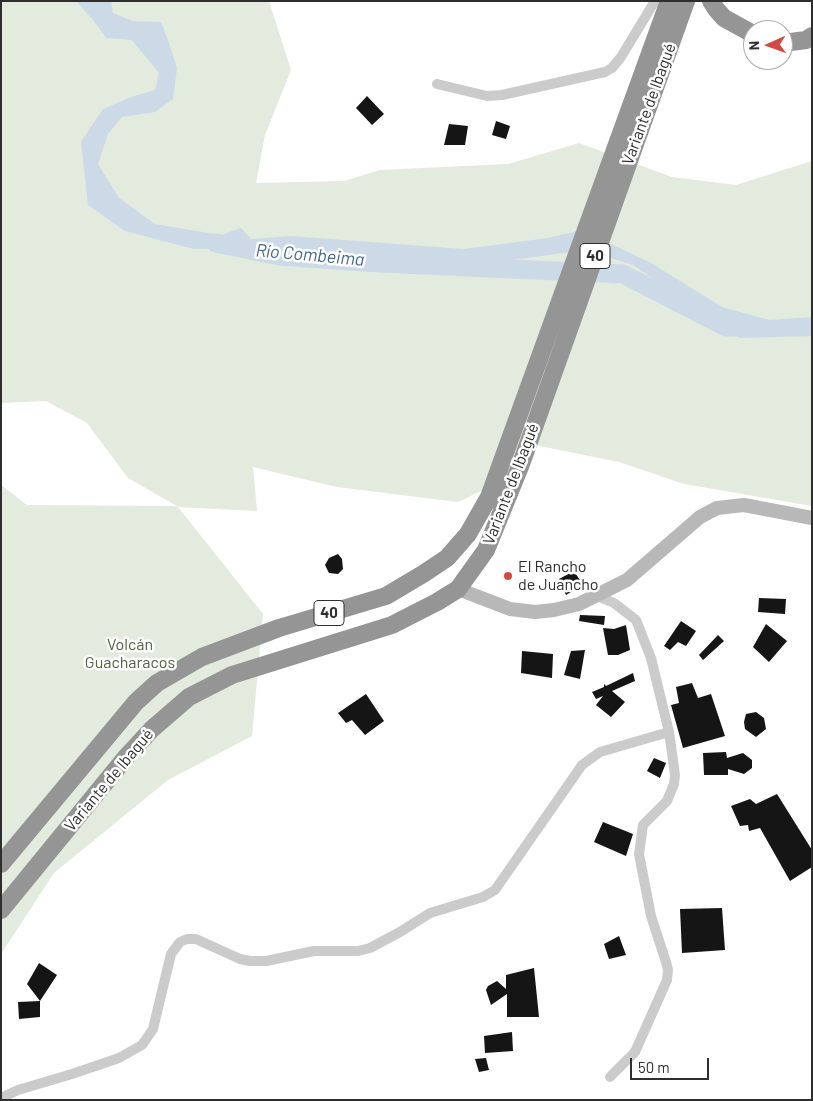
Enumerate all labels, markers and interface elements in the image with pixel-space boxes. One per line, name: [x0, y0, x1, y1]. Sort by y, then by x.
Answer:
north arrow: [743, 20, 793, 70]
street label: Variante de Ibagué: [618, 41, 680, 167]
text: N: [745, 41, 762, 50]
water label: Río Combeima: [255, 239, 365, 271]
road number: 40: [580, 244, 610, 268]
street label: Variante de Ibagué: [479, 421, 543, 547]
place label: El Rancho de Juancho: [518, 557, 599, 595]
marker: El Rancho de Juancho: [502, 570, 514, 582]
road number: 40: [314, 600, 344, 626]
park label: Volcán Guacharacos: [85, 635, 175, 673]
street label: Variante de Ibagué: [60, 725, 158, 835]
scale bar: [633, 1048, 712, 1080]
text: 50 m: [638, 1058, 670, 1076]

